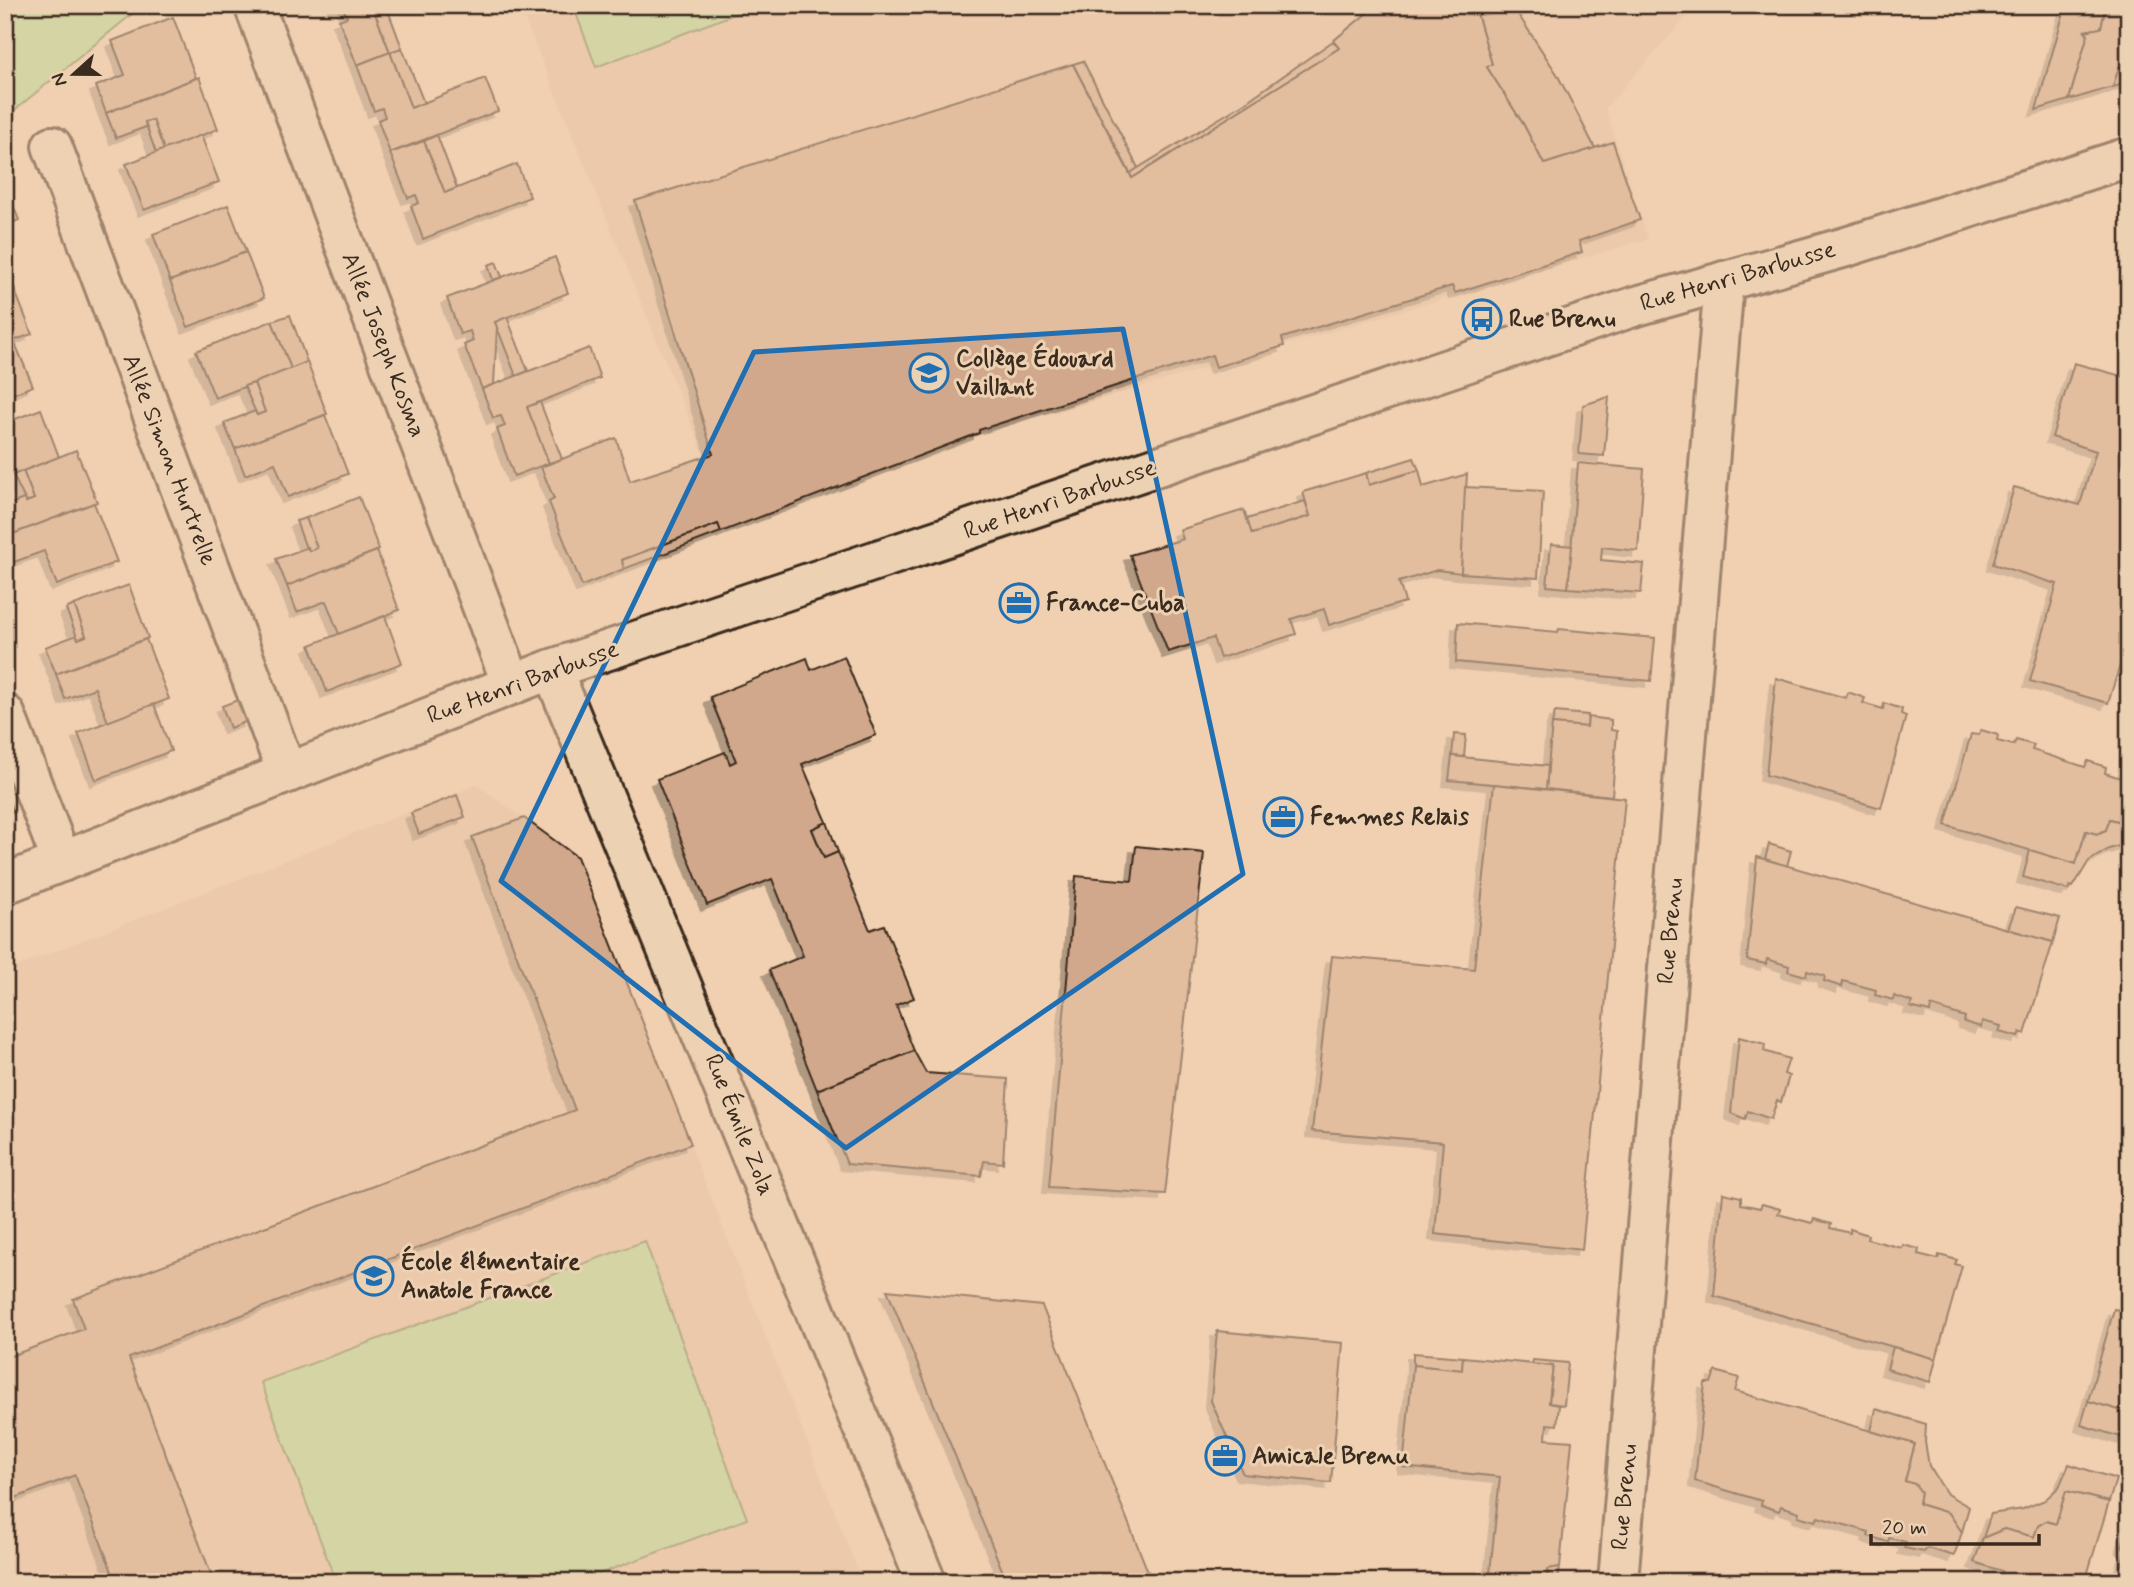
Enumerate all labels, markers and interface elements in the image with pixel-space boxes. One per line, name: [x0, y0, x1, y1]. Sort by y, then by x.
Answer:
north arrow: [38, 38, 108, 108]
text: N: [46, 69, 73, 90]
street label: Rue Henri Barbusse: [1637, 234, 1839, 320]
street label: Allée Joseph Kosma: [333, 248, 433, 442]
bus stop icon: Rue Brenu: [1461, 298, 1503, 340]
place label: Rue Brenu: [1509, 304, 1616, 335]
place label: Collège Édouard Vaillant: [956, 342, 1114, 403]
street label: Allée Simon Hurtrelle: [114, 350, 224, 570]
school or university icon: Collège Édouard Vaillant: [908, 352, 950, 394]
street label: Rue Henri Barbusse: [960, 452, 1161, 547]
office icon: France-Cuba: [998, 582, 1040, 624]
place label: France-Cuba: [1046, 588, 1185, 619]
street label: Rue Henri Barbusse: [423, 634, 623, 732]
office icon: Femmes Relais: [1262, 796, 1304, 838]
place label: Femmes Relais: [1310, 802, 1469, 833]
street label: Rue Brenu: [1651, 876, 1691, 985]
street label: Rue Émile Zola: [697, 1049, 783, 1200]
place label: École élémentaire Anatole France: [401, 1245, 580, 1306]
school or university icon: École élémentaire Anatole France: [353, 1255, 395, 1297]
office icon: Amicale Brenu: [1204, 1435, 1246, 1477]
place label: Amicale Brenu: [1252, 1441, 1409, 1472]
street label: Rue Brenu: [1605, 1442, 1645, 1551]
scale bar: [1871, 1503, 2039, 1547]
text: 20 m: [1882, 1514, 1927, 1542]

